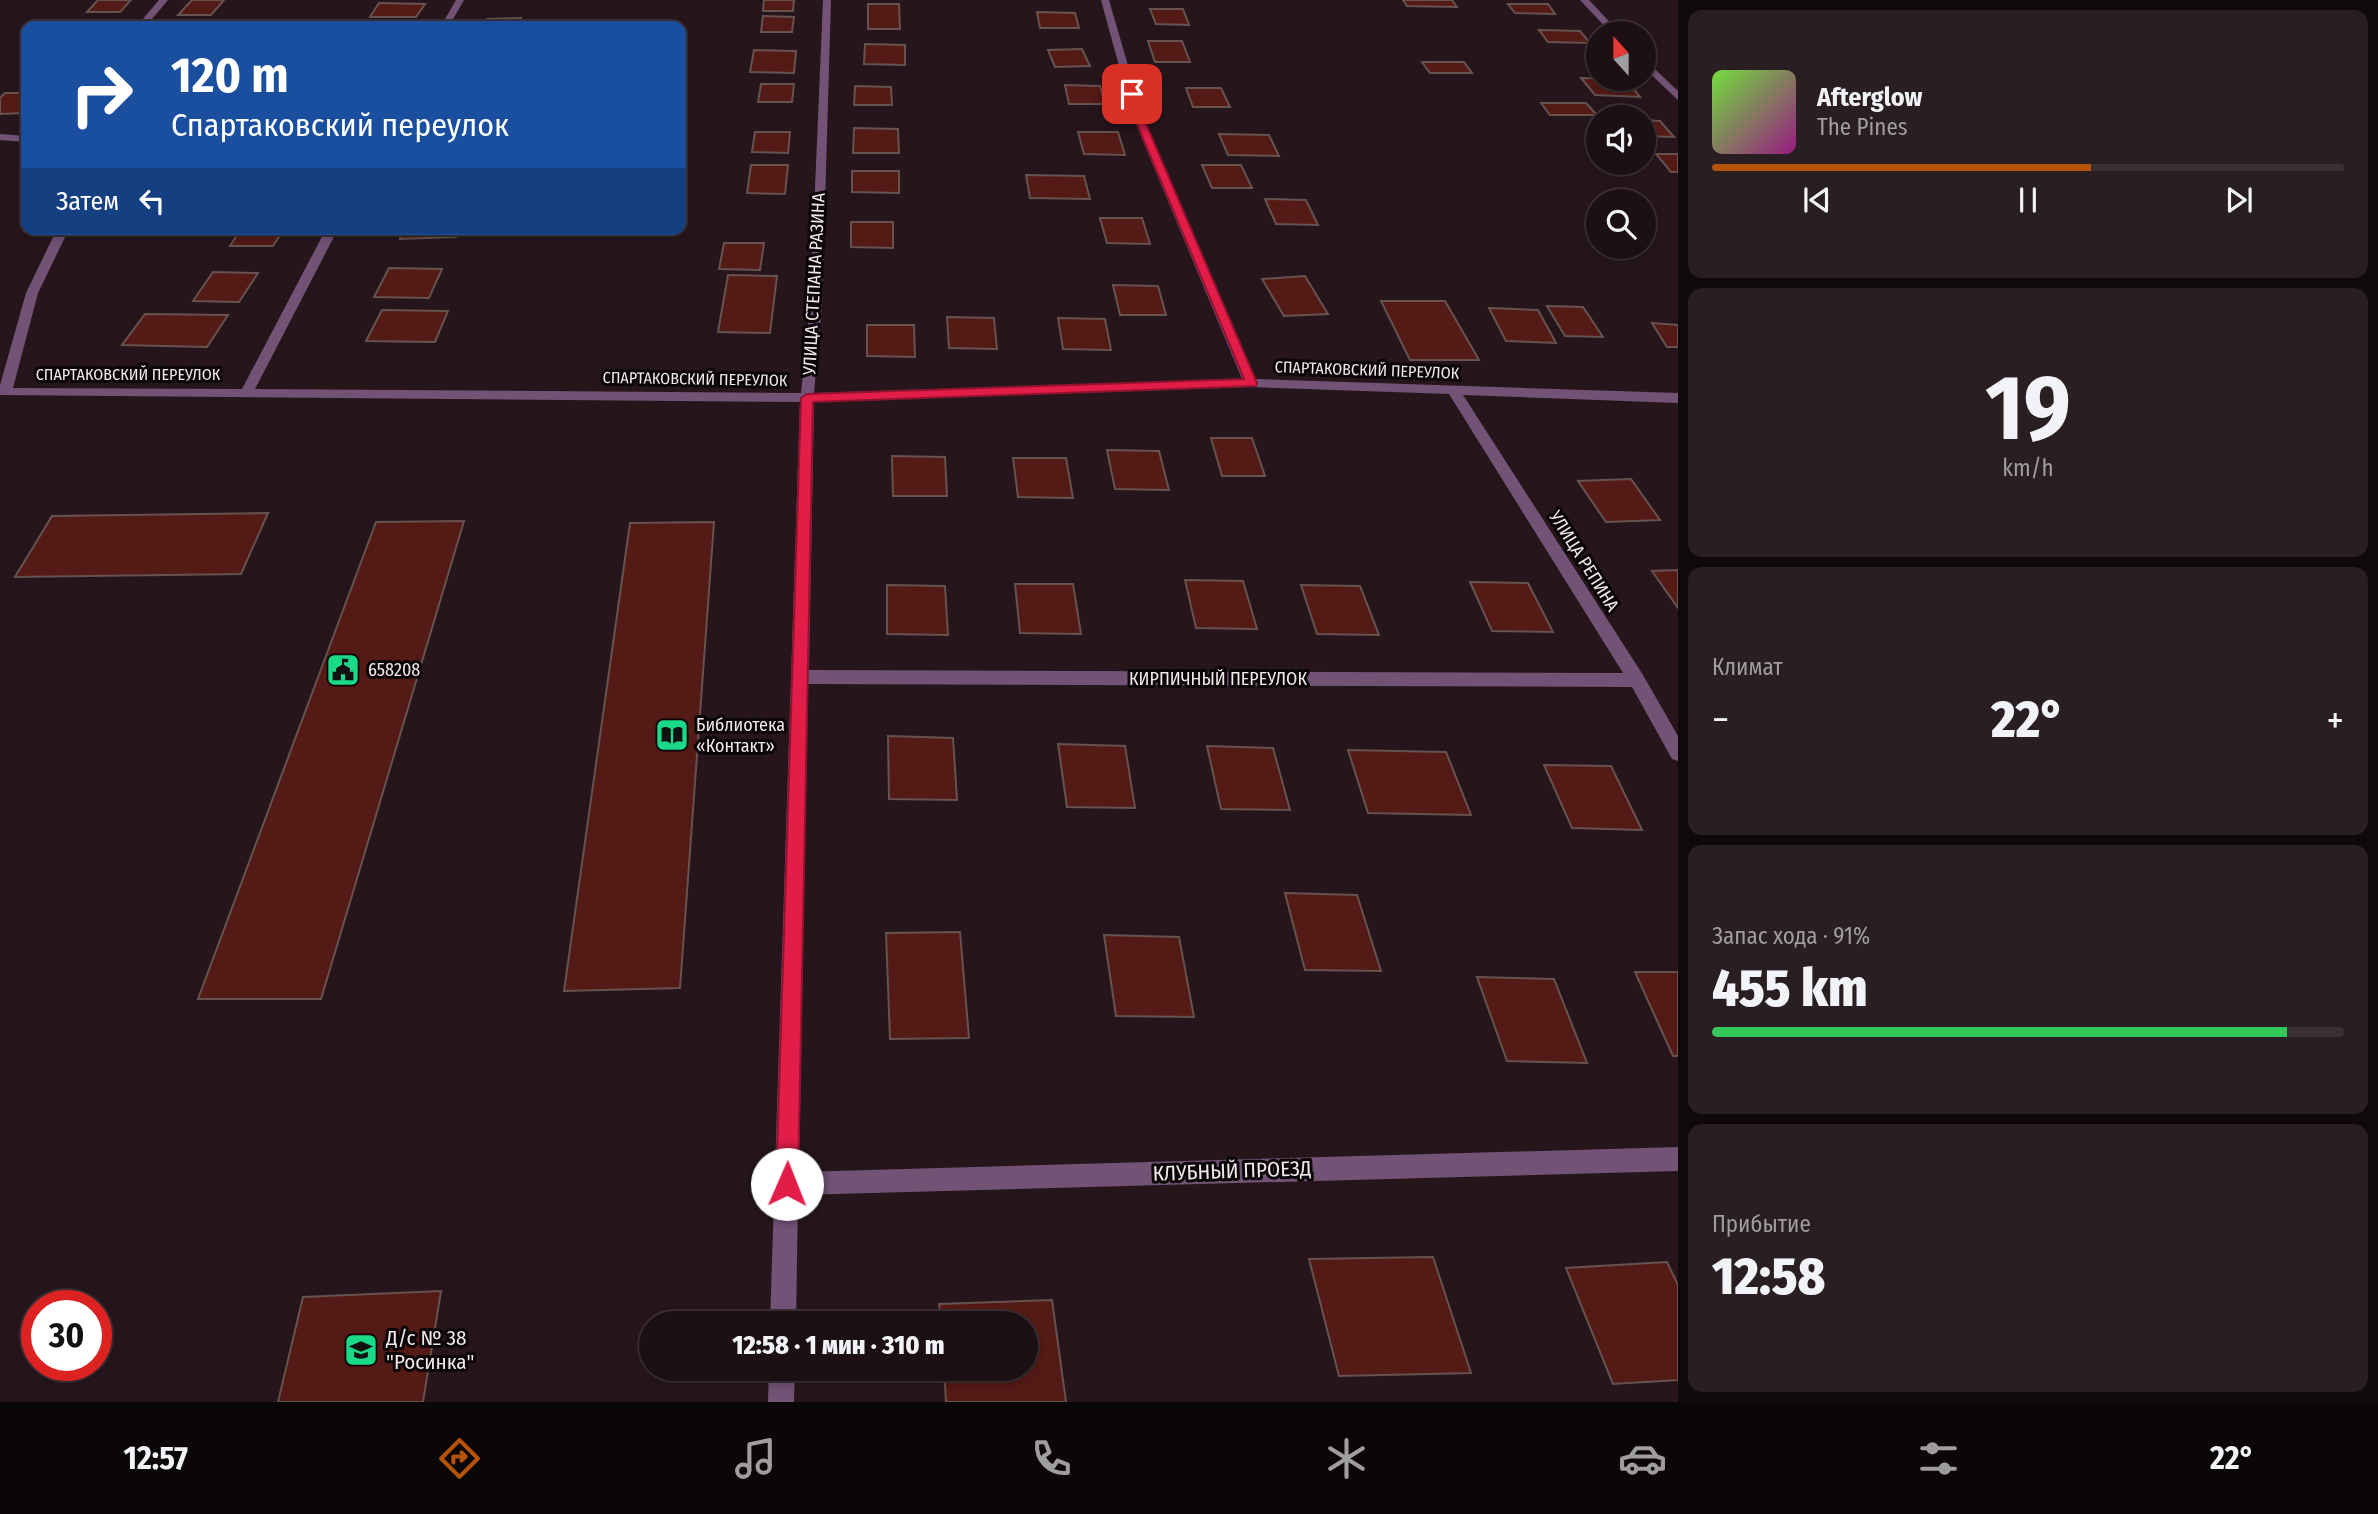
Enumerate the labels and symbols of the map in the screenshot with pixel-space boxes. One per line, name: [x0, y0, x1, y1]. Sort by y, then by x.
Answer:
north arrow: [1586, 21, 1656, 91]
pin: [1102, 64, 1162, 124]
street label: УЛИЦА СТЕПАНА РАЗИНА: [798, 192, 830, 377]
street label: СПАРТАКОВСКИЙ ПЕРЕУЛОК: [1274, 357, 1460, 383]
street label: СПАРТАКОВСКИЙ ПЕРЕУЛОК: [36, 365, 221, 384]
street label: СПАРТАКОВСКИЙ ПЕРЕУЛОК: [603, 368, 788, 390]
street label: УЛИЦА РЕПИНА: [1544, 506, 1624, 616]
public building icon: 658208: [324, 651, 362, 689]
place label: 658208: [368, 659, 420, 681]
street label: КИРПИЧНЫЙ ПЕРЕУЛОК: [1129, 668, 1307, 690]
place label: Библиотека «Контакт»: [696, 714, 785, 757]
library icon: Библиотека «Контакт»: [653, 716, 691, 754]
position arrow: [750, 1147, 824, 1221]
street label: КЛУБНЫЙ ПРОЕЗД: [1152, 1155, 1312, 1187]
speed limit sign: 30: [21, 1290, 112, 1381]
place label: Д/с № 38 "Росинка": [385, 1325, 474, 1375]
school or university icon: Д/с № 38 "Росинка": [342, 1331, 380, 1369]

